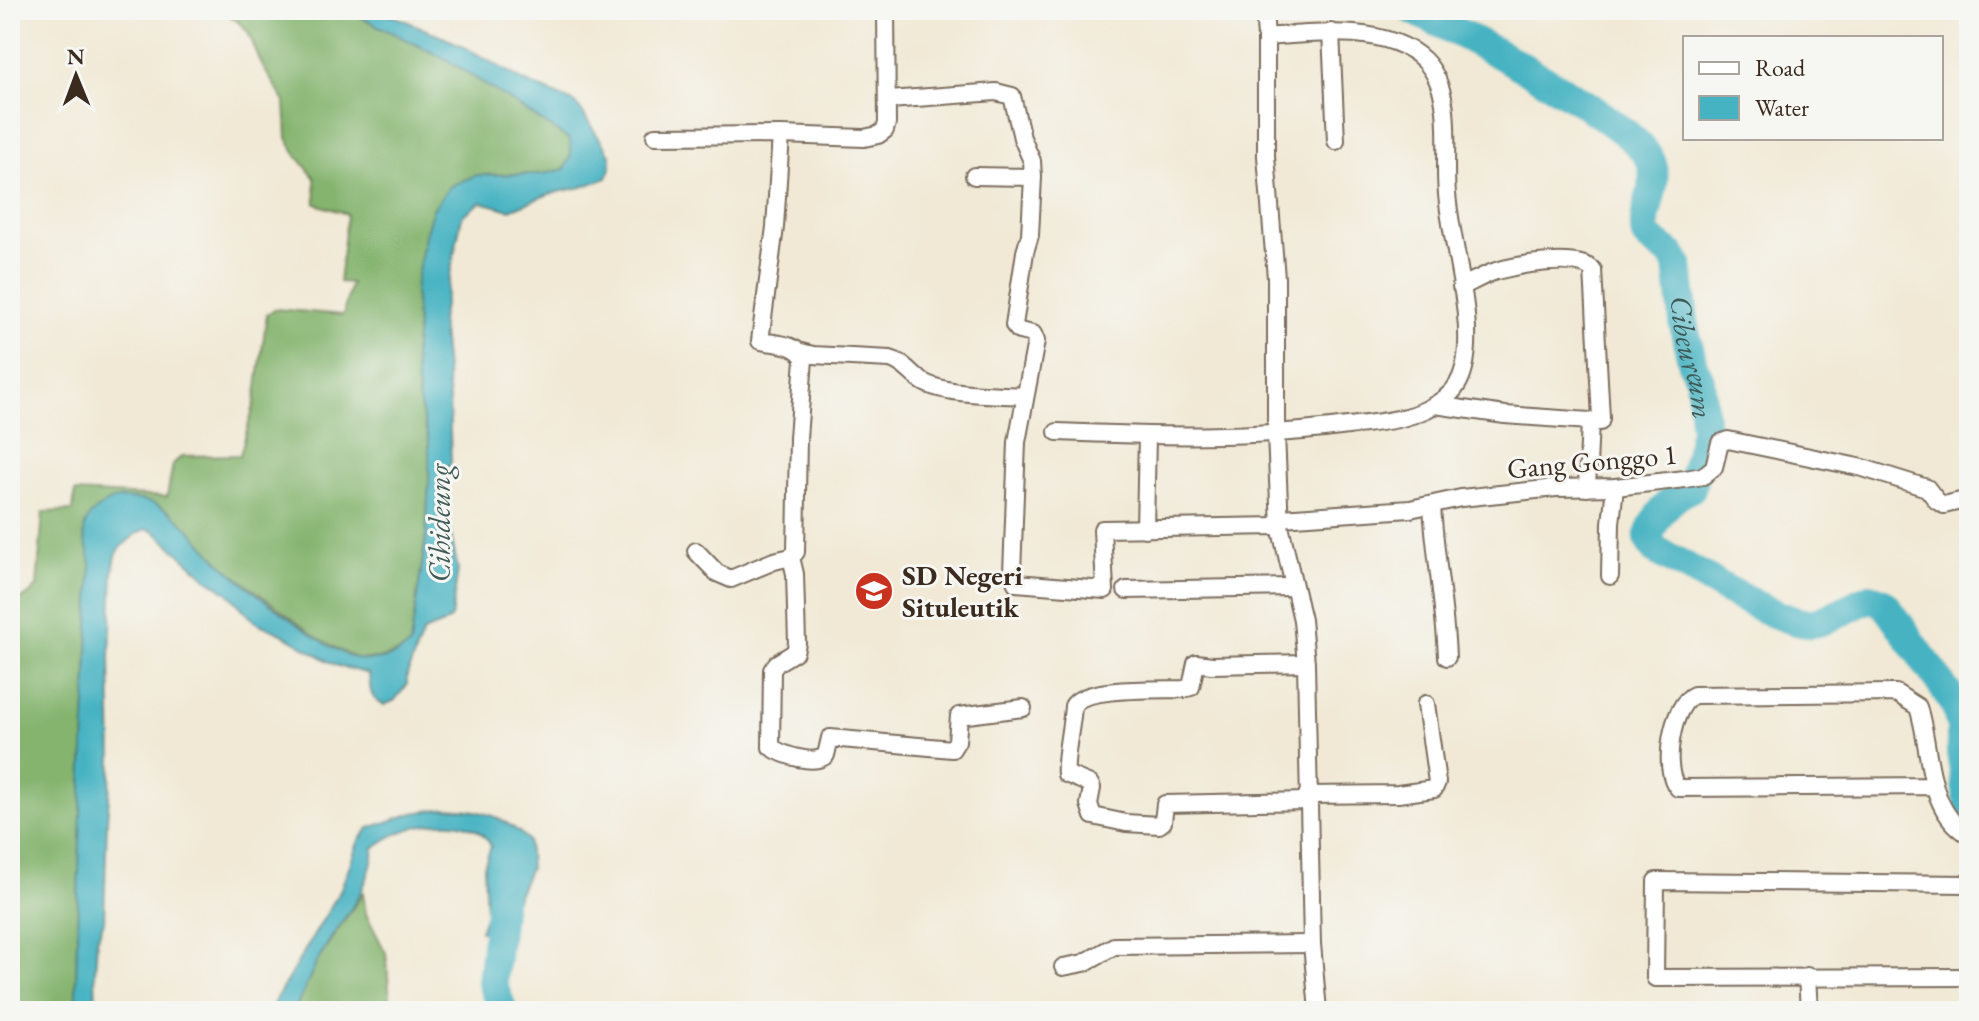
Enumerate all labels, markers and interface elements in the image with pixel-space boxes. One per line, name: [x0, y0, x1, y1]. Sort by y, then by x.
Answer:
north arrow: [36, 36, 116, 116]
legend: [1683, 36, 1943, 140]
text: N: [67, 42, 85, 71]
text: Road: [1755, 52, 1806, 83]
text: Water: [1755, 92, 1809, 123]
water label: Cibeureum: [1662, 294, 1723, 421]
street label: Gang Gonggo 1: [1506, 436, 1678, 486]
water label: Cihideung: [420, 462, 459, 582]
place label: SD Negeri Situleutik: [902, 557, 1023, 625]
school or university icon: SD Negeri Situleutik: [853, 570, 895, 612]

